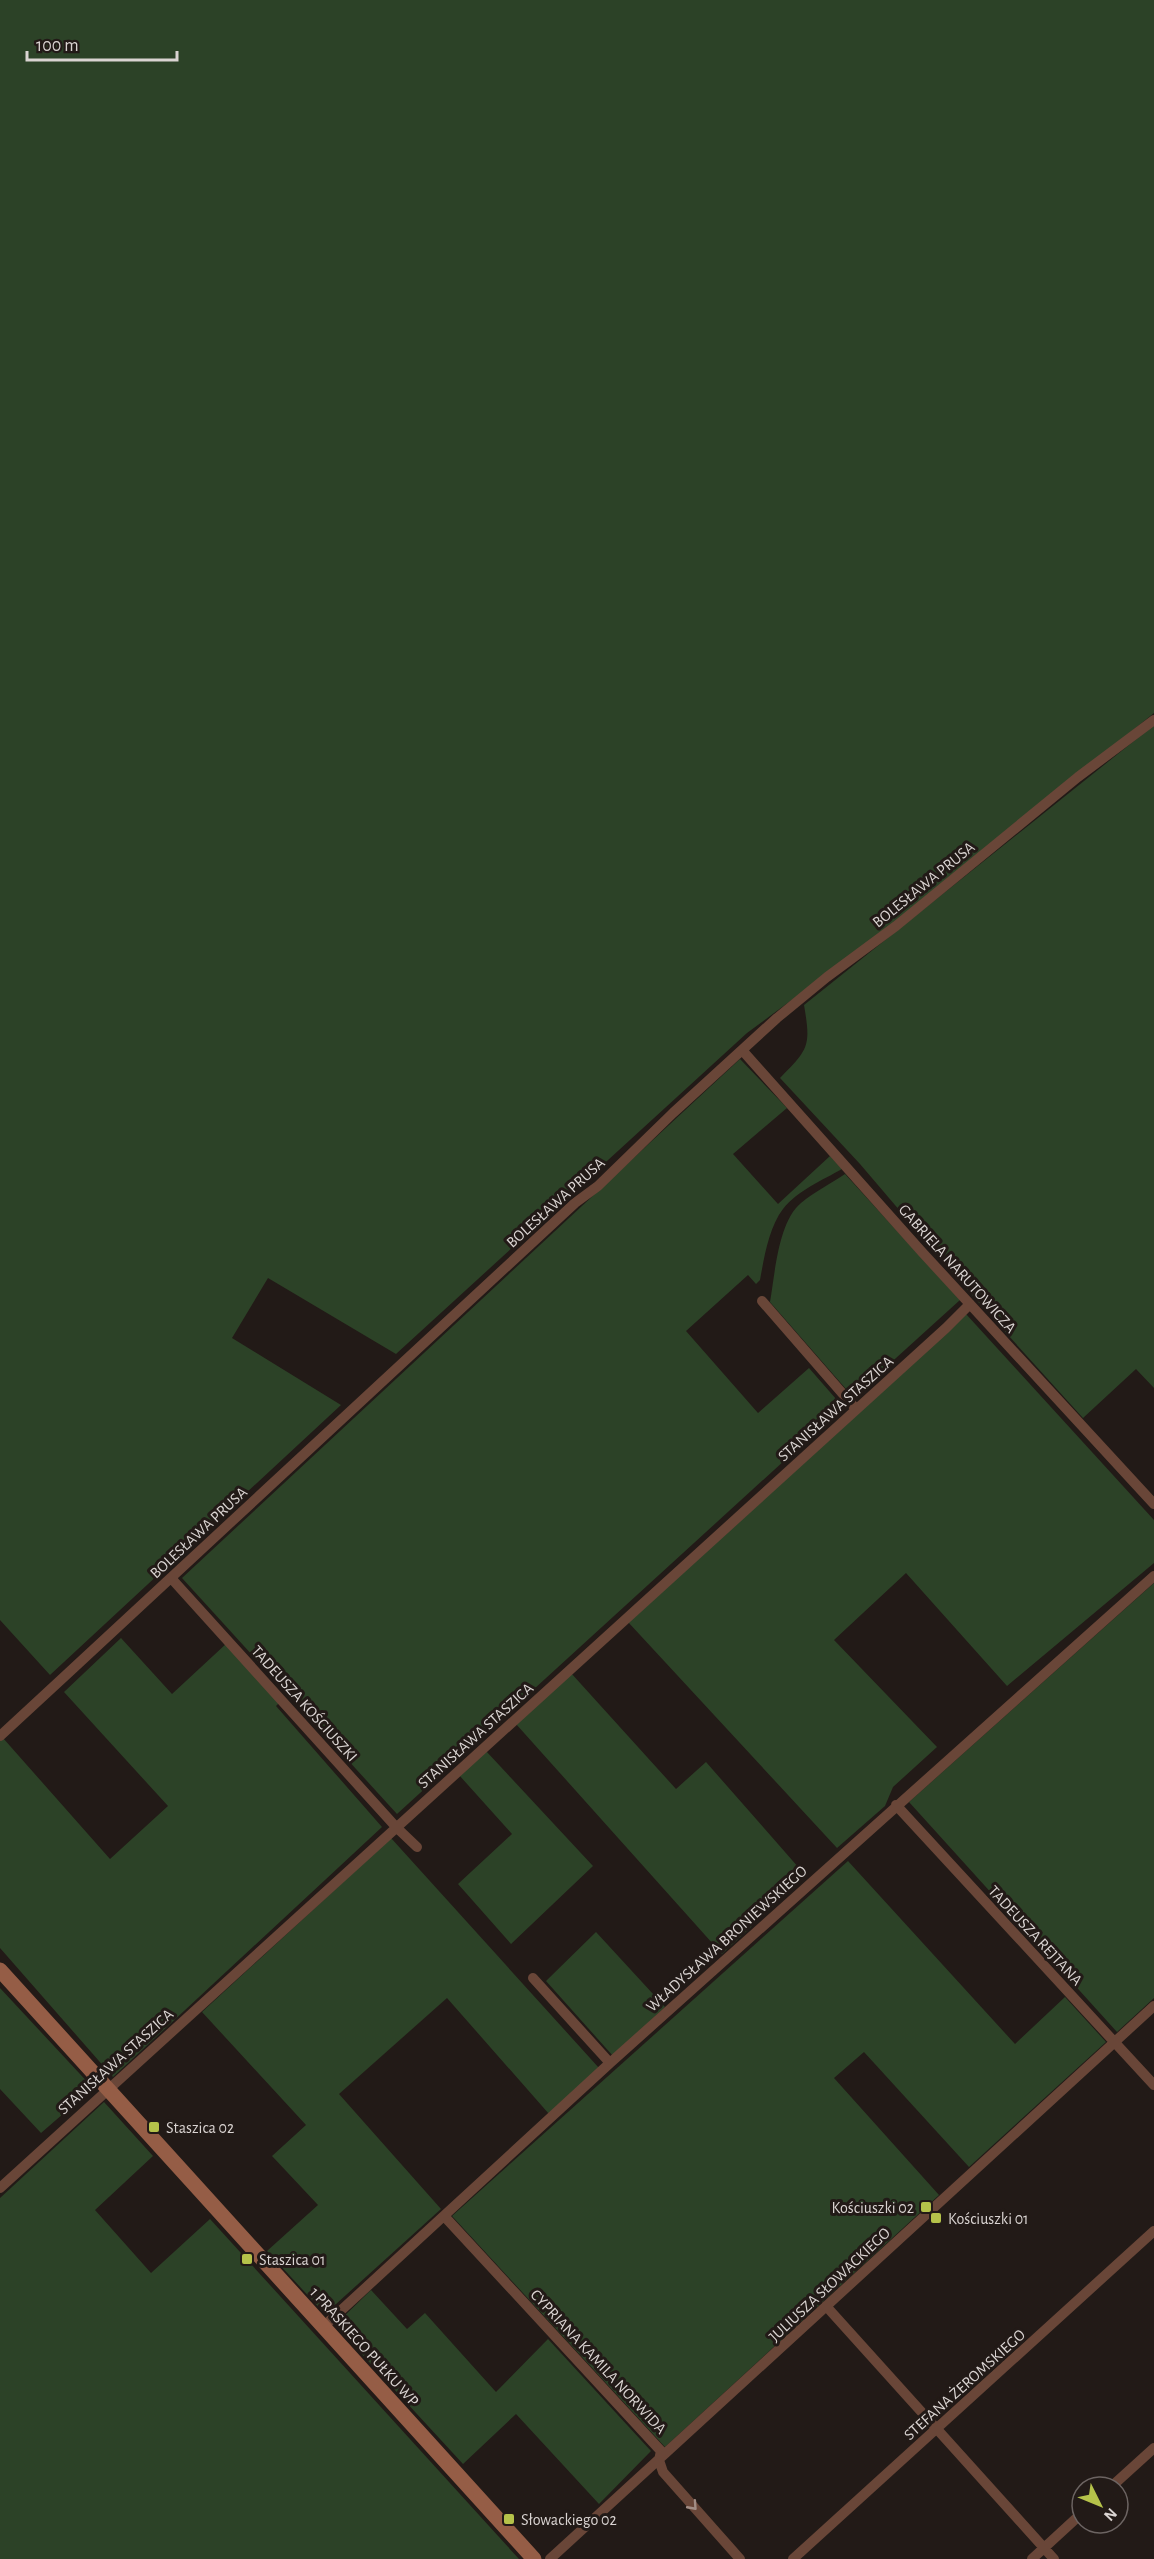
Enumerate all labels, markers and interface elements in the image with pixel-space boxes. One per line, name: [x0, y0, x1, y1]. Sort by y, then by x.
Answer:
scale bar: [27, 24, 177, 62]
text: 100 m: [36, 37, 79, 55]
street label: BOLESŁAWA PRUSA: [870, 839, 978, 931]
street label: BOLESŁAWA PRUSA: [504, 1155, 608, 1251]
street label: GABRIELA NARUTOWICZA: [895, 1201, 1019, 1336]
street label: STANISŁAWA STASZICA: [775, 1353, 896, 1465]
street label: BOLESŁAWA PRUSA: [147, 1484, 250, 1582]
street label: TADEUSZA KOŚCIUSZKI: [248, 1641, 363, 1765]
street label: STANISŁAWA STASZICA: [415, 1680, 536, 1792]
street label: WŁADYSŁAWA BRONIEWSKIEGO: [643, 1863, 810, 2015]
street label: TADEUSZA REJTANA: [985, 1883, 1085, 1989]
street label: STANISŁAWA STASZICA: [55, 2006, 176, 2118]
marker: Staszica 02: [147, 2120, 161, 2134]
place label: Staszica 02: [166, 2120, 234, 2136]
place label: Kościuszki 02: [832, 2200, 914, 2216]
marker: Kościuszki 02: [919, 2200, 933, 2214]
marker: Kościuszki 01: [929, 2211, 943, 2225]
place label: Kościuszki 01: [948, 2211, 1029, 2227]
street label: JULIUSZA SŁOWACKIEGO: [766, 2225, 893, 2345]
marker: Staszica 01: [240, 2252, 254, 2266]
place label: Staszica 01: [259, 2252, 325, 2268]
street label: 1 PRASKIEGO PUŁKU WP: [307, 2284, 422, 2409]
street label: CYPRIANA KAMILA NORWIDA: [527, 2286, 669, 2437]
street label: STEFANA ŻEROMSKIEGO: [900, 2325, 1028, 2443]
north arrow: [1070, 2475, 1130, 2535]
one-way arrow: [686, 2499, 697, 2510]
text: N: [1101, 2505, 1120, 2524]
marker: Słowackiego 02: [502, 2512, 516, 2526]
place label: Słowackiego 02: [521, 2512, 617, 2528]

